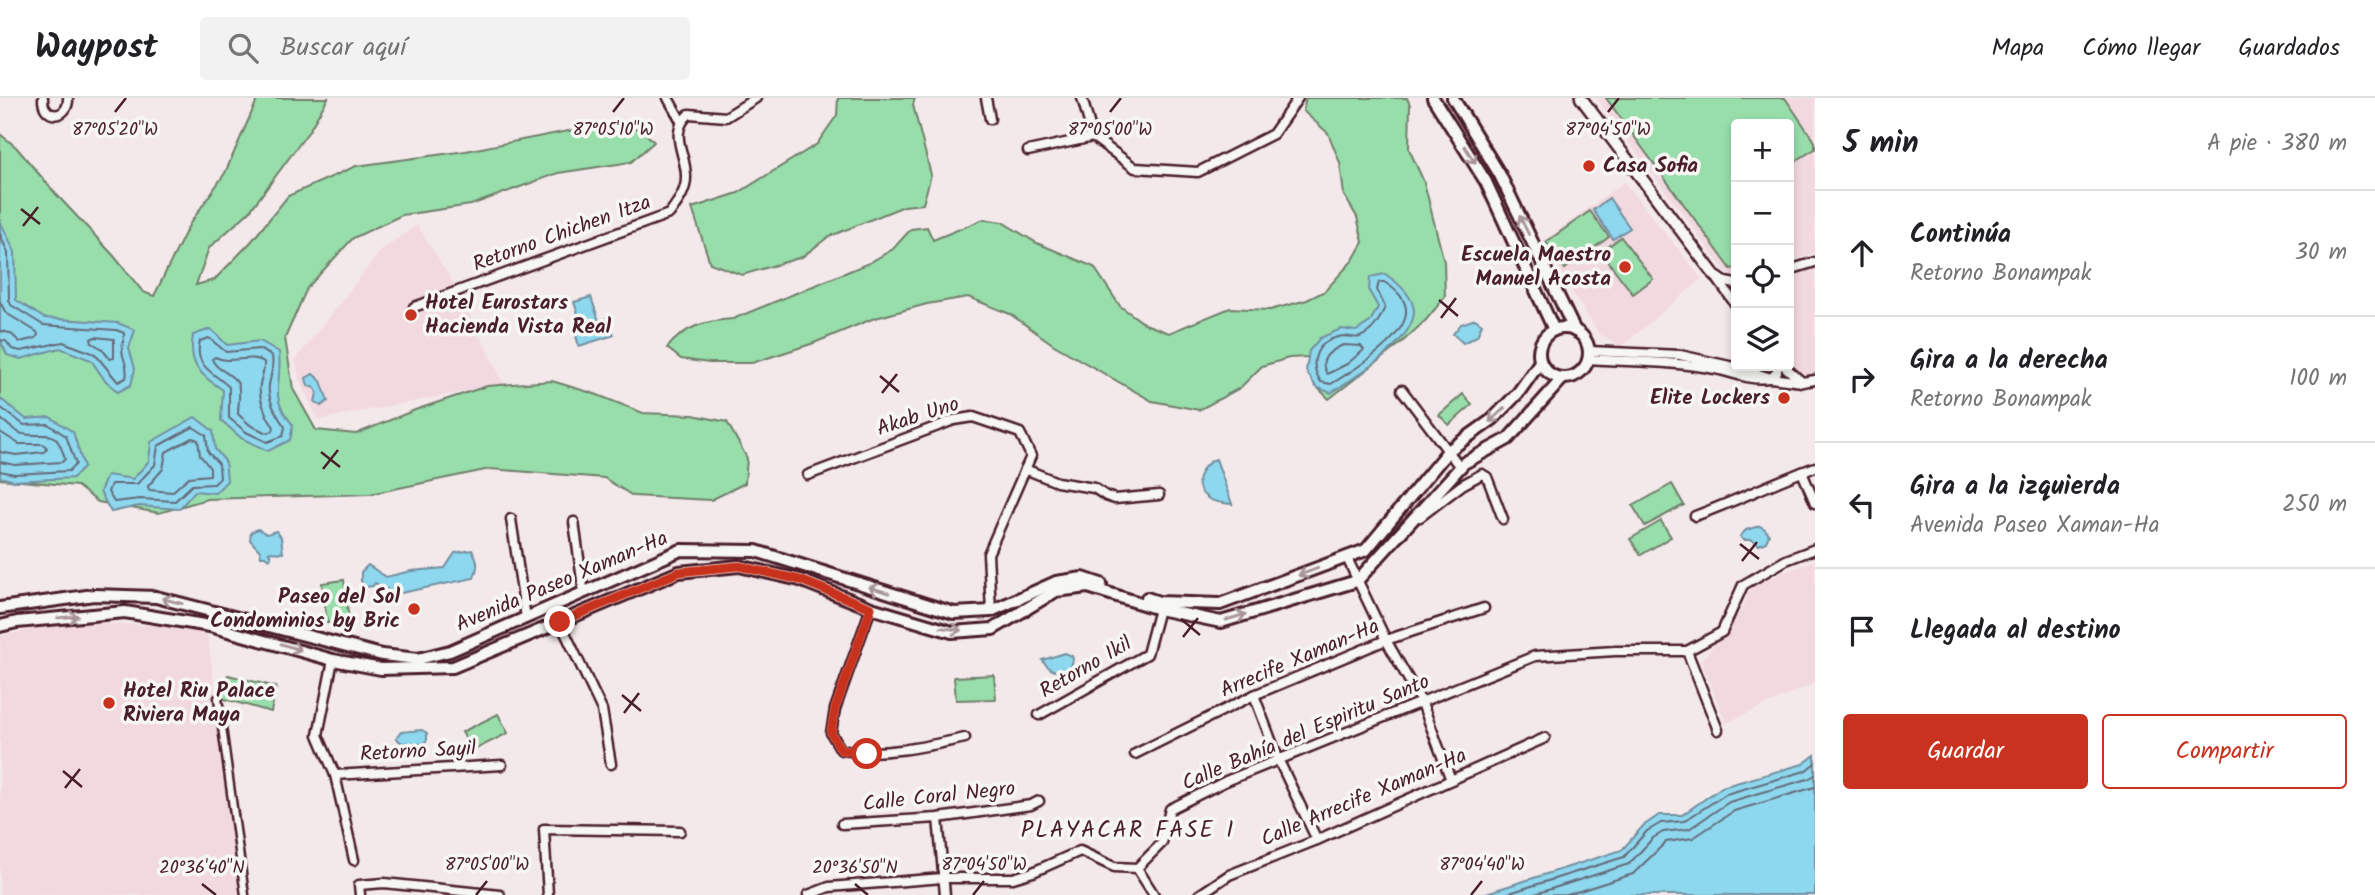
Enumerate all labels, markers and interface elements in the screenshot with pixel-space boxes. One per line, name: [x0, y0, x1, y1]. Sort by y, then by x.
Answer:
search box: [200, 17, 690, 80]
text: Waypost: [35, 22, 158, 75]
text: Buscar aquí: [280, 27, 406, 69]
icon: search: [224, 29, 262, 67]
text: Mapa: [1991, 29, 2044, 68]
text: Cómo llegar: [2082, 29, 2200, 68]
text: Guardados: [2238, 29, 2340, 68]
text: 87°05'20"W: [72, 116, 158, 145]
text: 87°05'10"W: [572, 116, 654, 145]
text: 87°05'00"W: [1068, 116, 1152, 145]
text: 87°04'50"W: [1565, 116, 1651, 145]
map controls: [1731, 119, 1794, 371]
button: +: [1731, 119, 1794, 182]
text: 5 min: [1843, 120, 1919, 168]
text: A pie · 380 m: [2207, 126, 2347, 162]
one-way arrow: [1463, 145, 1477, 165]
place label: Casa Sofia: [1603, 150, 1698, 183]
marker: Casa Sofia: [1581, 158, 1597, 174]
button: −: [1731, 182, 1794, 245]
street label: Retorno Chichen Itza: [468, 186, 656, 282]
text: Continúa: [1910, 214, 2011, 256]
one-way arrow: [1517, 215, 1531, 236]
icon: ahead: [1843, 234, 1881, 272]
text: 30 m: [2295, 235, 2347, 271]
place label: Escuela Maestro Manuel Acosta: [1461, 239, 1611, 296]
button: locate: [1731, 245, 1794, 308]
text: Retorno Bonampak: [1910, 256, 2092, 292]
marker: Escuela Maestro Manuel Acosta: [1617, 259, 1633, 275]
place label: Hotel Eurostars Hacienda Vista Real: [425, 287, 611, 344]
marker: Hotel Eurostars Hacienda Vista Real: [403, 307, 419, 323]
button: layers: [1731, 308, 1794, 371]
text: Gira a la derecha: [1910, 340, 2108, 382]
icon: right: [1843, 360, 1881, 398]
text: 100 m: [2289, 361, 2347, 397]
place label: Elite Lockers: [1650, 382, 1770, 415]
text: Retorno Bonampak: [1910, 382, 2092, 418]
street label: Akab Uno: [872, 388, 964, 446]
marker: Elite Lockers: [1776, 390, 1792, 406]
one-way arrow: [1489, 406, 1506, 423]
text: Gira a la izquierda: [1910, 466, 2120, 508]
icon: left: [1843, 486, 1881, 524]
text: 250 m: [2282, 487, 2347, 523]
text: Avenida Paseo Xaman-Ha: [1910, 508, 2160, 544]
street label: Avenida Paseo Xaman-Ha: [451, 522, 673, 642]
one-way arrow: [1297, 567, 1319, 580]
place label: Paseo del Sol Condominios by Bric: [210, 581, 400, 638]
one-way arrow: [868, 582, 890, 595]
one-way arrow: [161, 594, 183, 607]
marker: Paseo del Sol Condominios by Bric: [406, 601, 422, 617]
route end: [544, 606, 575, 637]
one-way arrow: [56, 610, 78, 623]
one-way arrow: [1225, 610, 1247, 623]
text: Llegada al destino: [1910, 610, 2121, 652]
street label: Arrecife Xaman-Ha: [1215, 611, 1385, 707]
icon: arrive: [1843, 612, 1881, 650]
one-way arrow: [939, 623, 962, 636]
street label: Retorno Ikil: [1034, 628, 1138, 708]
one-way arrow: [280, 642, 302, 655]
street label: Calle Bahía del Espiritu Santo: [1177, 666, 1435, 800]
place label: Hotel Riu Palace Riviera Maya: [123, 675, 275, 732]
marker: Hotel Riu Palace Riviera Maya: [101, 695, 117, 711]
button: Guardar: [1843, 714, 2088, 789]
button: Compartir: [2102, 714, 2347, 789]
street label: Retorno Sayil: [359, 732, 477, 772]
route start: [851, 738, 882, 769]
street label: Calle Arrecife Xaman-Ha: [1256, 740, 1472, 856]
street label: Calle Coral Negro: [861, 773, 1017, 821]
district label: PLAYACAR FASE I: [1021, 813, 1235, 849]
text: 87°05'00"W: [445, 851, 529, 880]
text: 87°04'50"W: [941, 851, 1027, 880]
text: 87°04'40"W: [1439, 851, 1525, 880]
text: 20°36'40"N: [159, 854, 245, 883]
text: 20°36'50"N: [812, 854, 898, 883]

